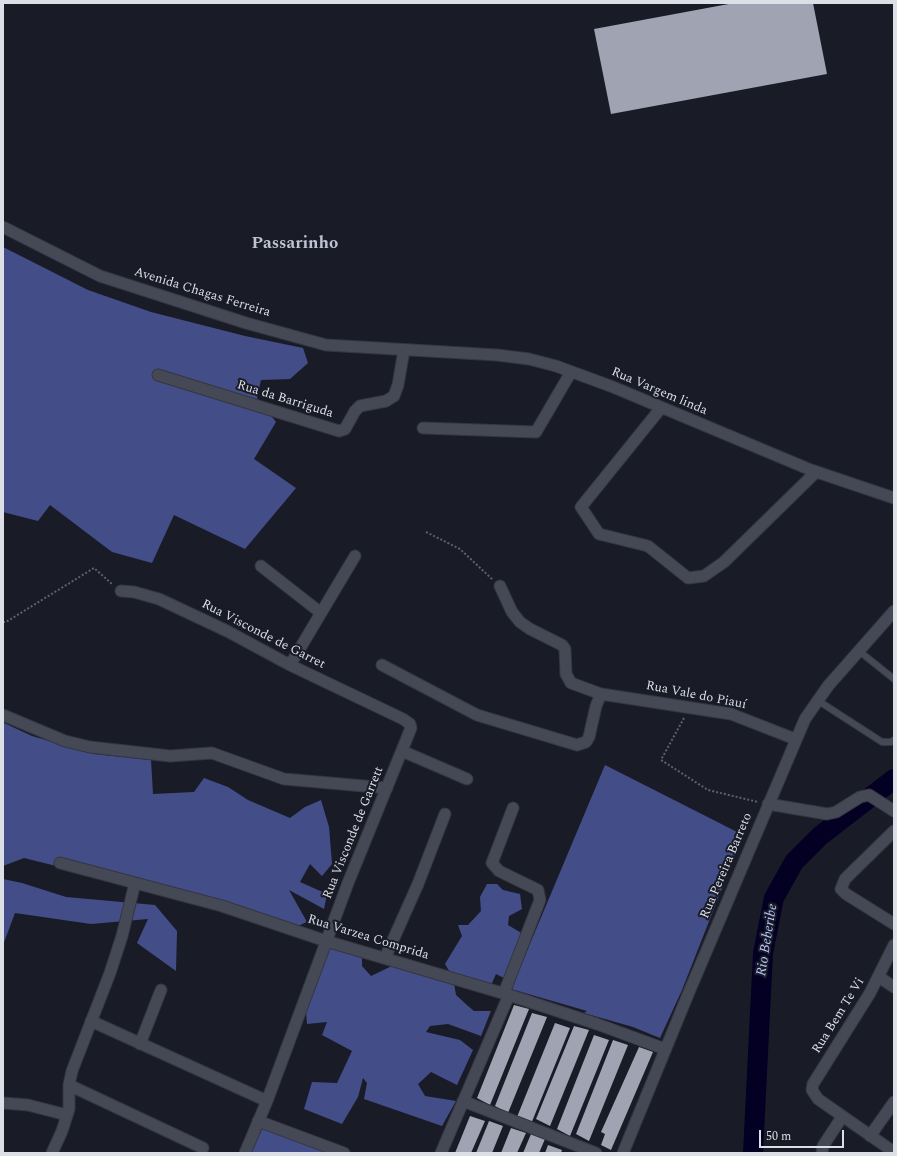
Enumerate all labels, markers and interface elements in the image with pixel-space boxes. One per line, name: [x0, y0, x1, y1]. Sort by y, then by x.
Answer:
district label: Passarinho: [252, 235, 338, 255]
street label: Avenida Chagas Ferreira: [132, 265, 272, 321]
street label: Rua Vargem linda: [609, 365, 709, 419]
street label: Rua da Barriguda: [235, 378, 335, 422]
street label: Rua Visconde de Garret: [199, 597, 327, 673]
street label: Rua Vale do Piauí: [645, 679, 747, 713]
street label: Rua Visconde de Garrett: [320, 765, 388, 901]
street label: Rua Pereira Barreto: [698, 811, 756, 921]
water label: Rio Beberibe: [754, 903, 782, 977]
street label: Rua Varzea Comprida: [305, 912, 431, 964]
street label: Rua Bem Te Vi: [810, 975, 868, 1057]
scale bar: [761, 1122, 846, 1148]
text: 50 m: [766, 1127, 791, 1146]

